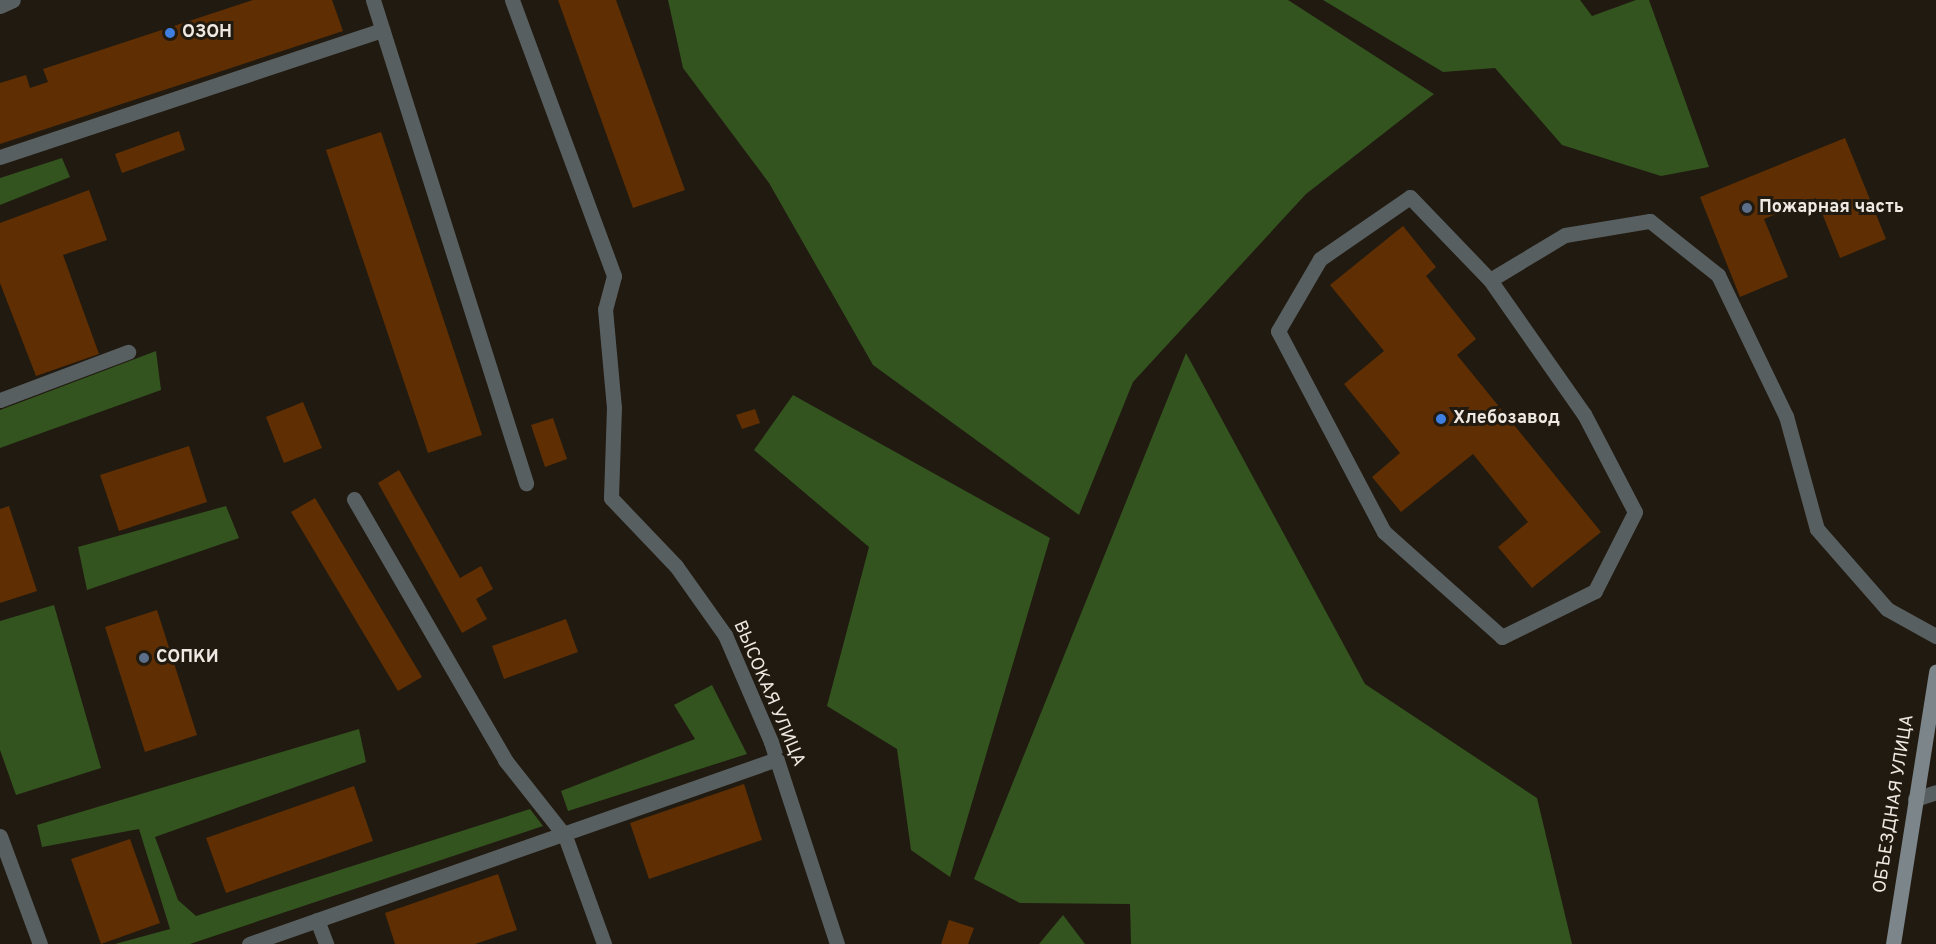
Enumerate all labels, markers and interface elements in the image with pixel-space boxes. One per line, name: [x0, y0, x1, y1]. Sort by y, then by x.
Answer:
place label: ОЗОН: [182, 22, 232, 44]
marker: ОЗОН: [163, 26, 177, 40]
place label: Пожарная часть: [1759, 197, 1904, 219]
marker: Пожарная часть: [1740, 201, 1754, 215]
place label: Хлебозавод: [1453, 408, 1560, 430]
marker: Хлебозавод: [1434, 412, 1448, 426]
street label: ВЫСОКАЯ УЛИЦА: [728, 618, 808, 770]
place label: СОПКИ: [156, 647, 219, 669]
marker: СОПКИ: [137, 651, 151, 665]
street label: ОБЪЕЗДНАЯ УЛИЦА: [1870, 713, 1920, 895]

